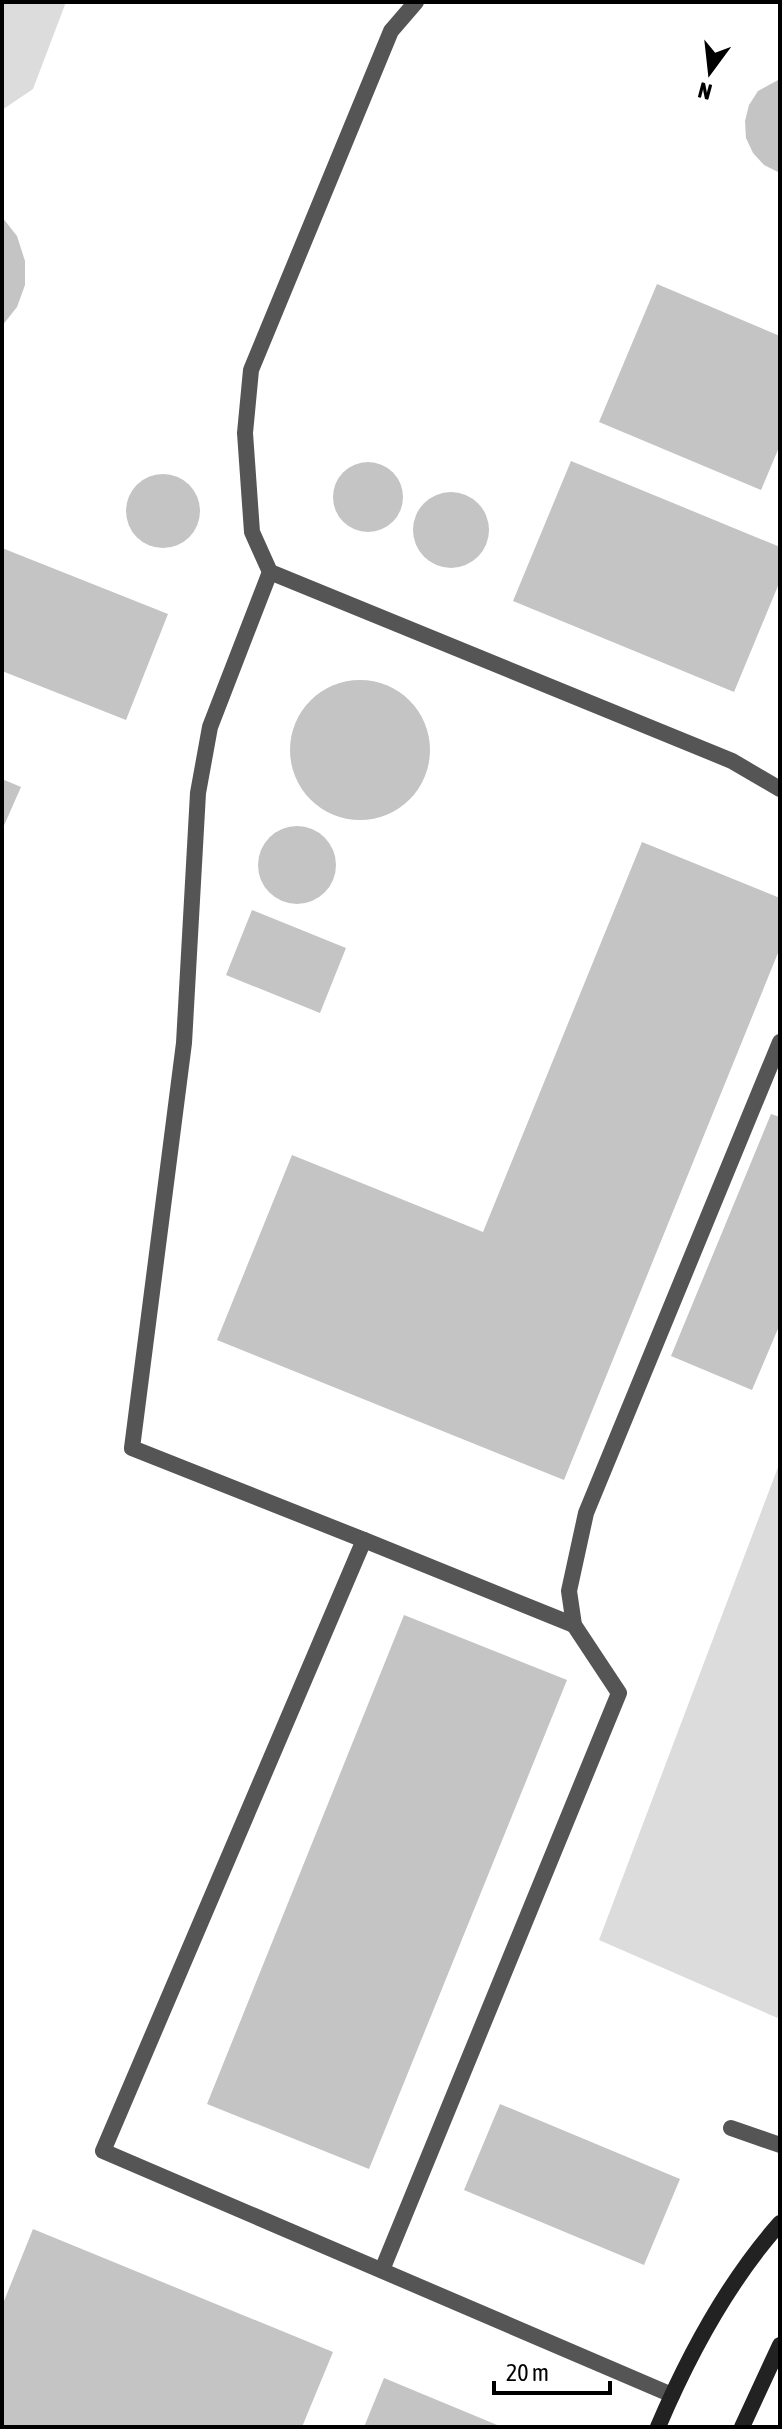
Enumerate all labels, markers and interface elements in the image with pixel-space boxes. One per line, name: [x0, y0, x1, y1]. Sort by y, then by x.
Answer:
north arrow: [670, 32, 750, 112]
text: N: [695, 77, 714, 106]
scale bar: [494, 2345, 610, 2395]
text: 20 m: [506, 2359, 549, 2386]

